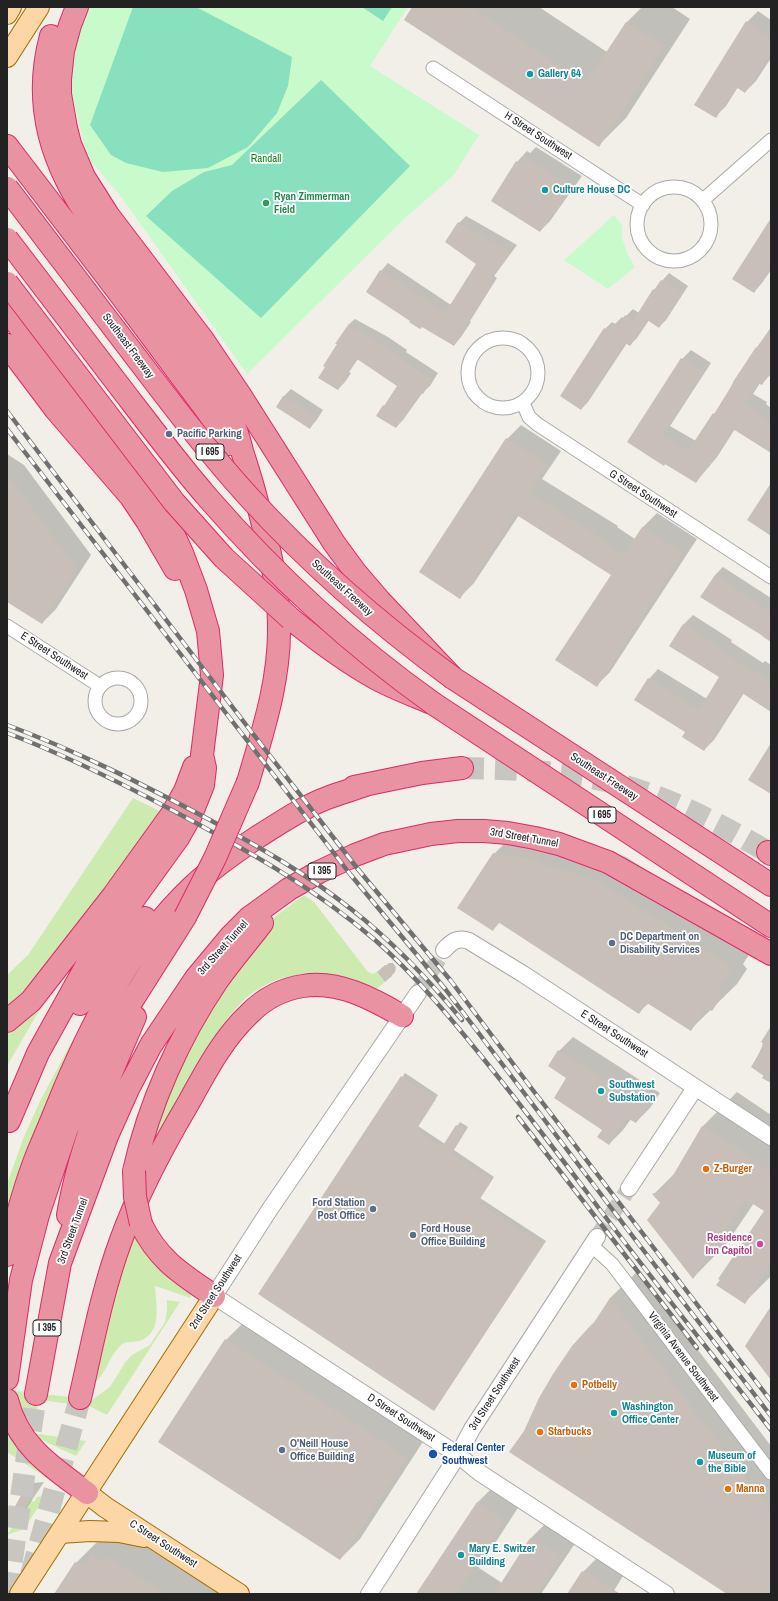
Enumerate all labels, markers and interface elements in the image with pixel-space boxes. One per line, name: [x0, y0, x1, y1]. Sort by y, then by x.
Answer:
place label: Gallery 64: [538, 67, 581, 81]
marker: Gallery 64: [525, 69, 535, 79]
street label: H Street Southwest: [502, 109, 574, 163]
park label: Randall: [251, 152, 281, 166]
place label: Culture House DC: [553, 183, 630, 197]
marker: Culture House DC: [540, 185, 550, 195]
place label: Ryan Zimmerman Field: [274, 190, 350, 216]
marker: Ryan Zimmerman Field: [261, 198, 271, 208]
street label: Southeast Freeway: [99, 311, 157, 381]
place label: Pacific Parking: [177, 427, 242, 441]
marker: Pacific Parking: [164, 429, 174, 439]
road number: I 695: [196, 444, 224, 460]
street label: G Street Southwest: [607, 467, 679, 521]
street label: Southeast Freeway: [309, 557, 375, 619]
street label: E Street Southwest: [18, 629, 90, 683]
street label: Southeast Freeway: [568, 750, 640, 804]
road number: I 695: [588, 807, 616, 823]
street label: 3rd Street Tunnel: [489, 826, 559, 850]
road number: I 395: [308, 863, 336, 879]
street label: 3rd Street Tunnel: [195, 918, 251, 978]
place label: DC Department on Disability Services: [620, 930, 700, 956]
marker: DC Department on Disability Services: [607, 938, 617, 948]
street label: E Street Southwest: [578, 1007, 650, 1061]
place label: Southwest Substation: [609, 1078, 656, 1104]
marker: Southwest Substation: [596, 1086, 606, 1096]
place label: Z-Burger: [714, 1162, 752, 1176]
marker: Z-Burger: [701, 1164, 711, 1174]
street label: 3rd Street Tunnel: [55, 1196, 91, 1266]
place label: Ford Station Post Office: [312, 1196, 365, 1222]
marker: Ford Station Post Office: [368, 1204, 378, 1214]
place label: Ford House Office Building: [421, 1222, 485, 1248]
marker: Ford House Office Building: [408, 1230, 418, 1240]
place label: Residence Inn Capitol: [705, 1231, 752, 1257]
marker: Residence Inn Capitol: [755, 1239, 765, 1249]
street label: 2nd Street Southwest: [187, 1252, 245, 1332]
street label: Virginia Avenue Southwest: [645, 1309, 721, 1405]
road number: I 395: [33, 1320, 61, 1336]
street label: 3rd Street Southwest: [467, 1355, 523, 1433]
place label: Potbelly: [582, 1378, 617, 1392]
marker: Potbelly: [569, 1380, 579, 1390]
street label: D Street Southwest: [365, 1391, 437, 1445]
place label: Washington Office Center: [622, 1400, 679, 1426]
marker: Washington Office Center: [609, 1408, 619, 1418]
place label: Starbucks: [548, 1425, 592, 1439]
marker: Starbucks: [535, 1427, 545, 1437]
place label: O'Neill House Office Building: [290, 1437, 354, 1463]
place label: Federal Center Southwest: [442, 1441, 505, 1467]
marker: O'Neill House Office Building: [277, 1445, 287, 1455]
marker: Federal Center Southwest: [427, 1448, 439, 1460]
place label: Museum of the Bible: [708, 1449, 756, 1475]
marker: Museum of the Bible: [695, 1457, 705, 1467]
place label: Manna: [736, 1482, 765, 1496]
marker: Manna: [723, 1484, 733, 1494]
street label: C Street Southwest: [127, 1517, 199, 1571]
place label: Mary E. Switzer Building: [469, 1542, 535, 1568]
marker: Mary E. Switzer Building: [456, 1550, 466, 1560]

